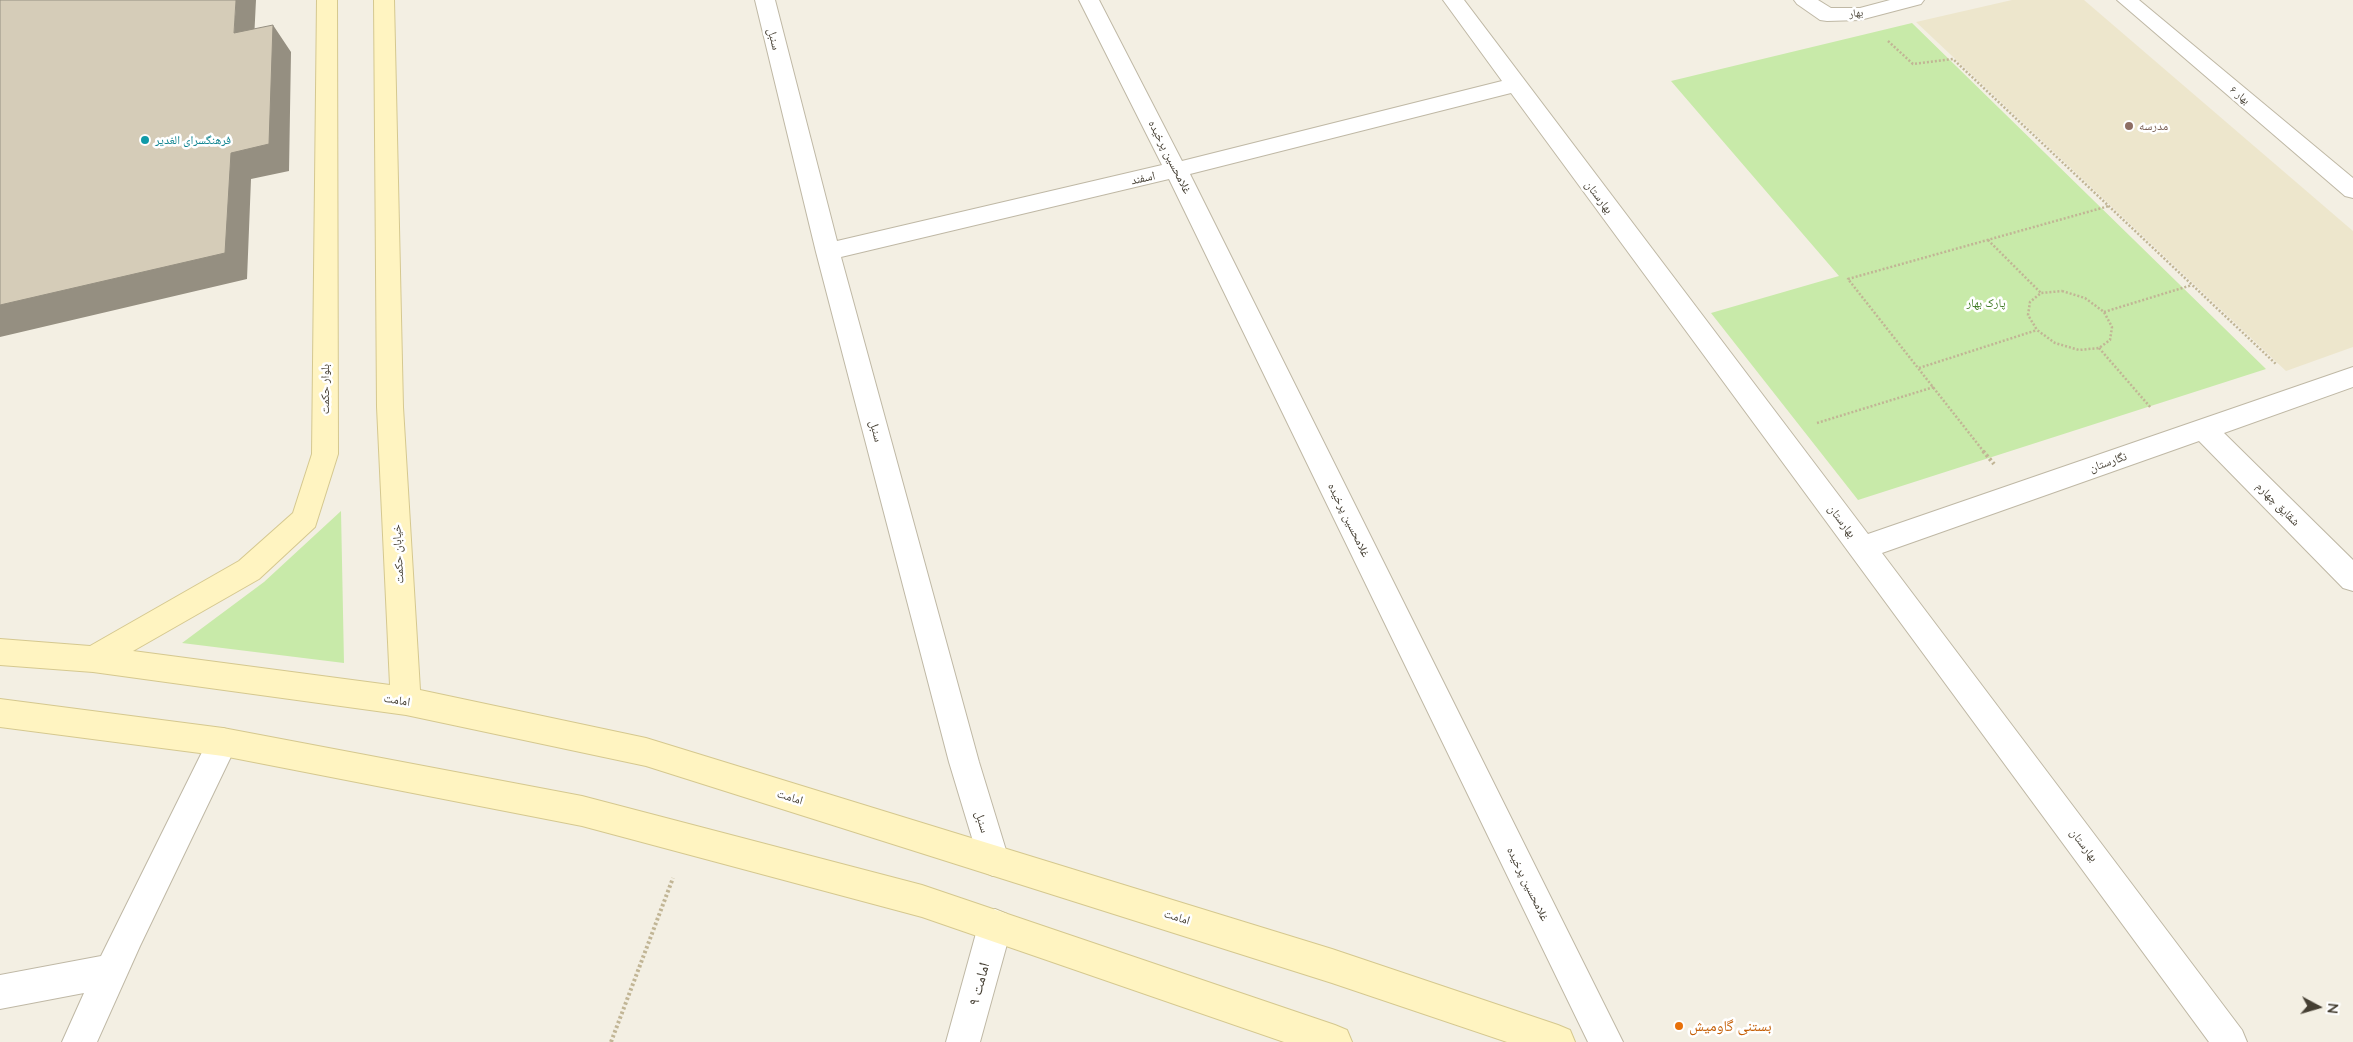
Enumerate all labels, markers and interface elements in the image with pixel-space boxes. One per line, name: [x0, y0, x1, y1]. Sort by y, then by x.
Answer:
street label: بهار: [1848, 6, 1864, 20]
street label: سنبل: [764, 27, 784, 51]
street label: بهار ۶: [2227, 83, 2253, 107]
street label: غلامحسین پرخیده: [1145, 118, 1195, 196]
place label: مدرسه: [2139, 119, 2168, 133]
marker: مدرسه: [2123, 120, 2135, 132]
place label: فرهنگسرای الغدیر: [155, 133, 231, 147]
marker: فرهنگسرای الغدیر: [139, 134, 151, 146]
street label: اسفند: [1129, 168, 1157, 188]
street label: بهارستان: [1582, 178, 1616, 216]
park label: پارک بهار: [1966, 296, 2006, 310]
street label: بلوار حکمت: [318, 364, 332, 414]
street label: سنبل: [866, 419, 886, 443]
street label: نگارستان: [2087, 449, 2129, 475]
street label: شقایق چهارم: [2253, 479, 2303, 529]
street label: غلامحسین پرخیده: [1325, 481, 1373, 559]
street label: بهارستان: [1825, 502, 1859, 540]
street label: خیابان حکمت: [389, 524, 407, 584]
street label: امامت: [383, 691, 411, 709]
street label: امامت: [775, 786, 805, 808]
street label: سنبل: [972, 809, 992, 835]
street label: بهارستان: [2067, 826, 2101, 864]
street label: غلامحسین پرخیده: [1504, 845, 1552, 923]
street label: امامت: [1162, 906, 1192, 928]
street label: امامت ۹: [965, 960, 993, 1008]
north arrow: [2293, 982, 2343, 1032]
text: N: [2324, 1002, 2342, 1015]
place label: بستنی گاومیش: [1689, 1017, 1772, 1035]
marker: بستنی گاومیش: [1673, 1020, 1685, 1032]

